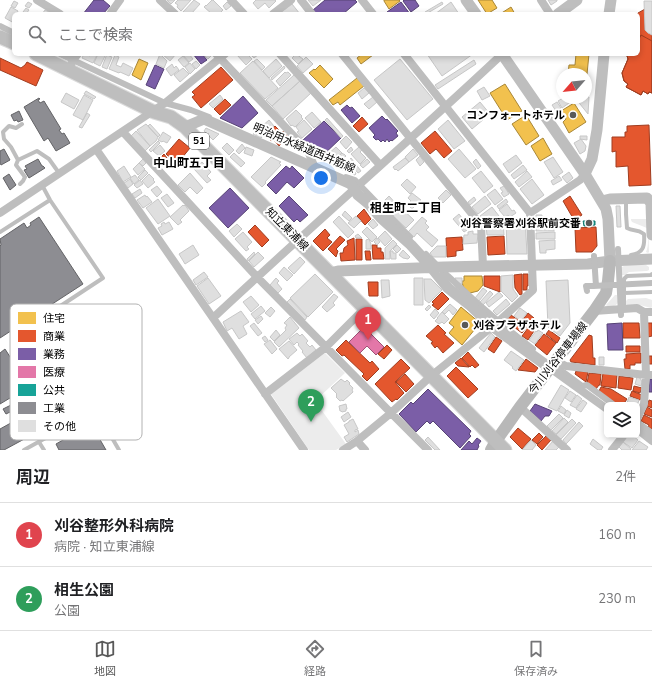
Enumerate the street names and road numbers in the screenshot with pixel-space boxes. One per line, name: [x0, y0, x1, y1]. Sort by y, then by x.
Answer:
street label: 明治用水緑道西井筋線: [250, 120, 358, 176]
road number: 51: [189, 133, 209, 149]
street label: 知立東浦線: [262, 204, 312, 254]
street label: 今川刈谷停車場線: [525, 319, 591, 397]

